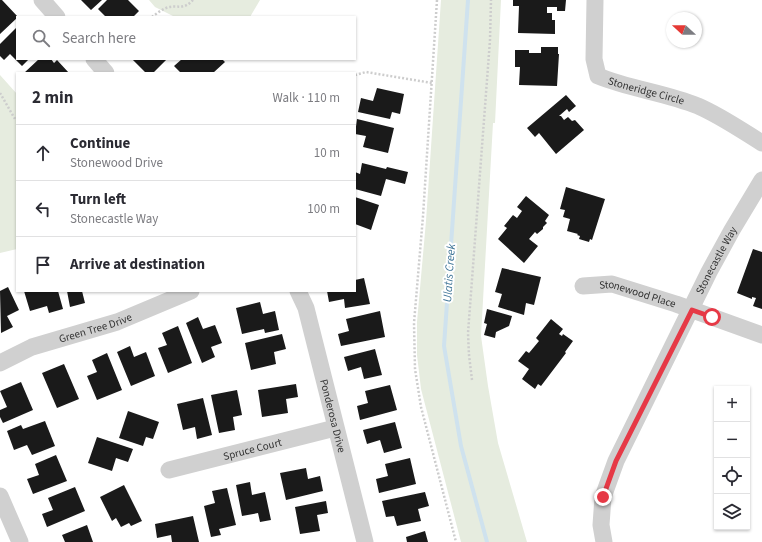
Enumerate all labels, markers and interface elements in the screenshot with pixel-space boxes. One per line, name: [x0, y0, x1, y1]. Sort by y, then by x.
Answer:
north arrow: [666, 12, 702, 48]
search box: [16, 16, 356, 60]
icon: search: [30, 27, 52, 49]
text: Search here: [62, 28, 136, 49]
street label: Stoneridge Circle: [606, 73, 687, 109]
text: 2 min: [32, 86, 73, 110]
text: Walk · 110 m: [272, 89, 340, 107]
text: Continue: [70, 133, 130, 154]
icon: ahead: [32, 142, 54, 164]
text: 10 m: [314, 144, 340, 162]
text: Stonewood Drive: [70, 154, 163, 172]
text: Turn left: [70, 189, 126, 210]
icon: left: [32, 198, 54, 220]
text: 100 m: [307, 200, 340, 218]
text: Stonecastle Way: [70, 210, 158, 228]
street label: Stonecastle Way: [692, 224, 741, 297]
water label: Ulatis Creek: [439, 243, 460, 303]
icon: arrive: [32, 254, 54, 276]
text: Arrive at destination: [70, 254, 205, 275]
street label: Stonewood Place: [599, 277, 678, 312]
route start: [703, 308, 721, 326]
street label: Green Tree Drive: [57, 309, 135, 347]
street label: Ponderosa Drive: [316, 378, 349, 455]
map controls: [714, 386, 750, 530]
button: +: [714, 386, 750, 422]
button: −: [714, 422, 750, 458]
street label: Spruce Court: [222, 435, 284, 464]
button: locate: [714, 458, 750, 494]
route end: [594, 488, 612, 506]
button: layers: [714, 494, 750, 530]

